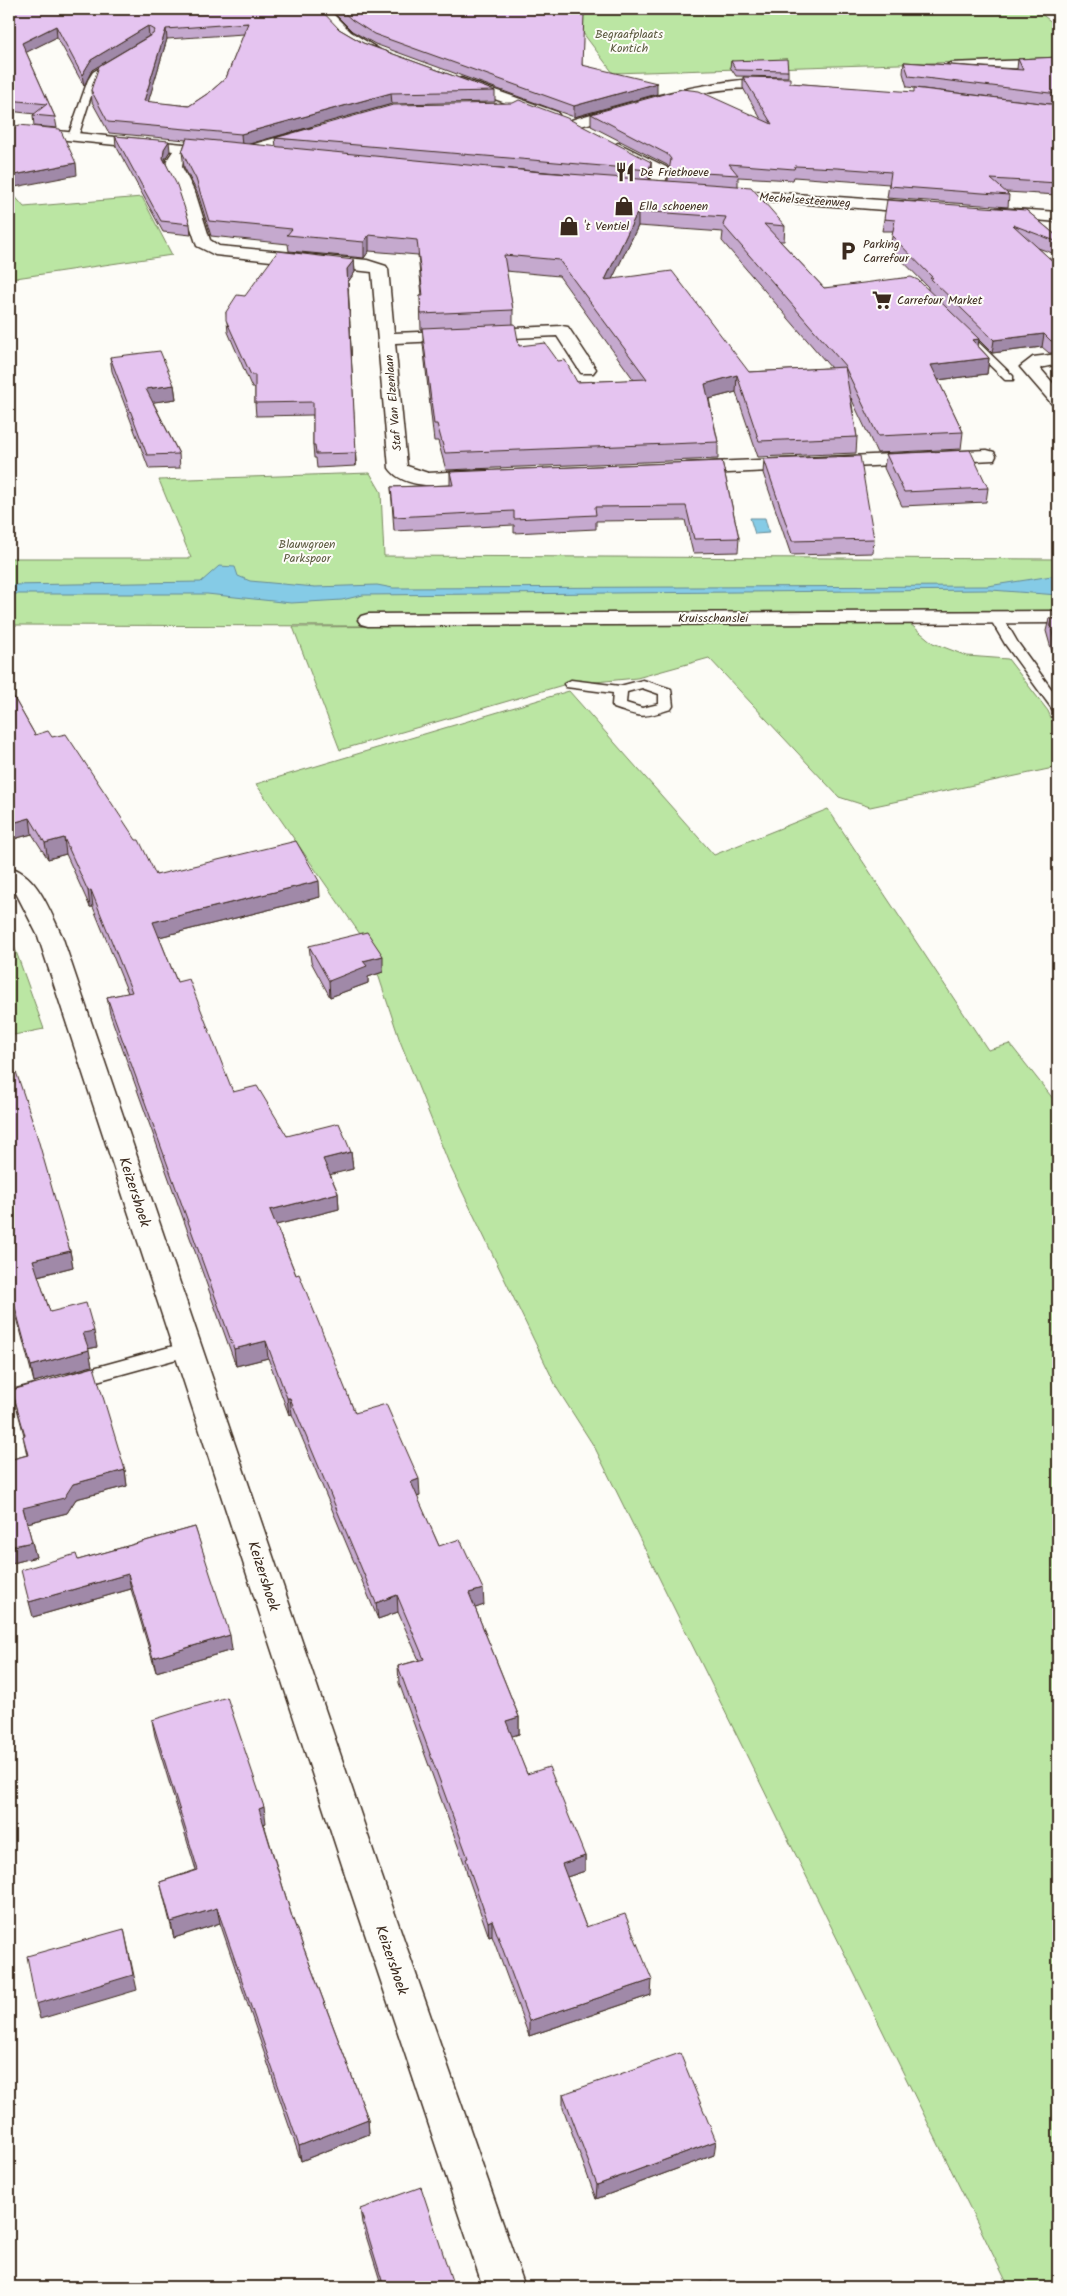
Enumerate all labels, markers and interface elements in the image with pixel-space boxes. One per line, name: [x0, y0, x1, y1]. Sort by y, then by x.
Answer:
park label: Begraafplaats Kontich: [595, 25, 663, 58]
restaurant icon: De Friethoeve: [614, 161, 636, 183]
place label: De Friethoeve: [640, 163, 709, 182]
street label: Mechelsesteenweg: [759, 188, 852, 213]
shop icon: Ella schoenen: [613, 195, 635, 217]
place label: Ella schoenen: [639, 197, 708, 216]
shop icon: 't Ventiel: [558, 215, 580, 237]
place label: 't Ventiel: [584, 217, 629, 236]
place label: Parking Carrefour: [863, 235, 910, 268]
parking icon: Parking Carrefour: [837, 240, 859, 262]
supermarket icon: Carrefour Market: [871, 289, 893, 311]
place label: Carrefour Market: [897, 291, 983, 310]
street label: Staf Van Elzenlaan: [380, 354, 407, 452]
park label: Blauwgroen Parkspoor: [279, 535, 335, 568]
street label: Kruisschanslei: [678, 609, 749, 628]
street label: Keizershoek: [111, 1154, 157, 1231]
street label: Keizershoek: [240, 1538, 286, 1615]
street label: Keizershoek: [368, 1922, 415, 1999]

